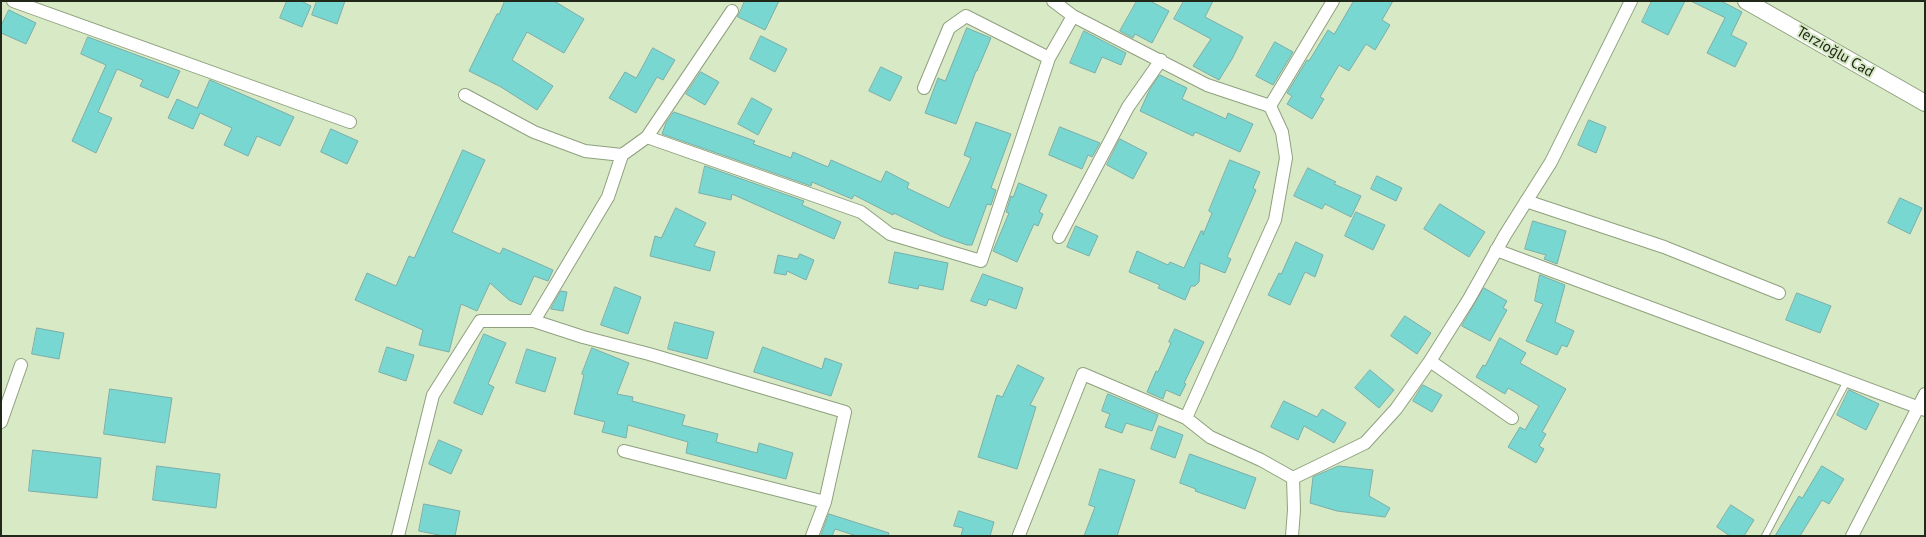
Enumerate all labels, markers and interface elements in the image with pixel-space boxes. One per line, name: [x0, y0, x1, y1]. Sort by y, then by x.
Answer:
street label: Terzioğlu Cad: [1793, 23, 1877, 81]

